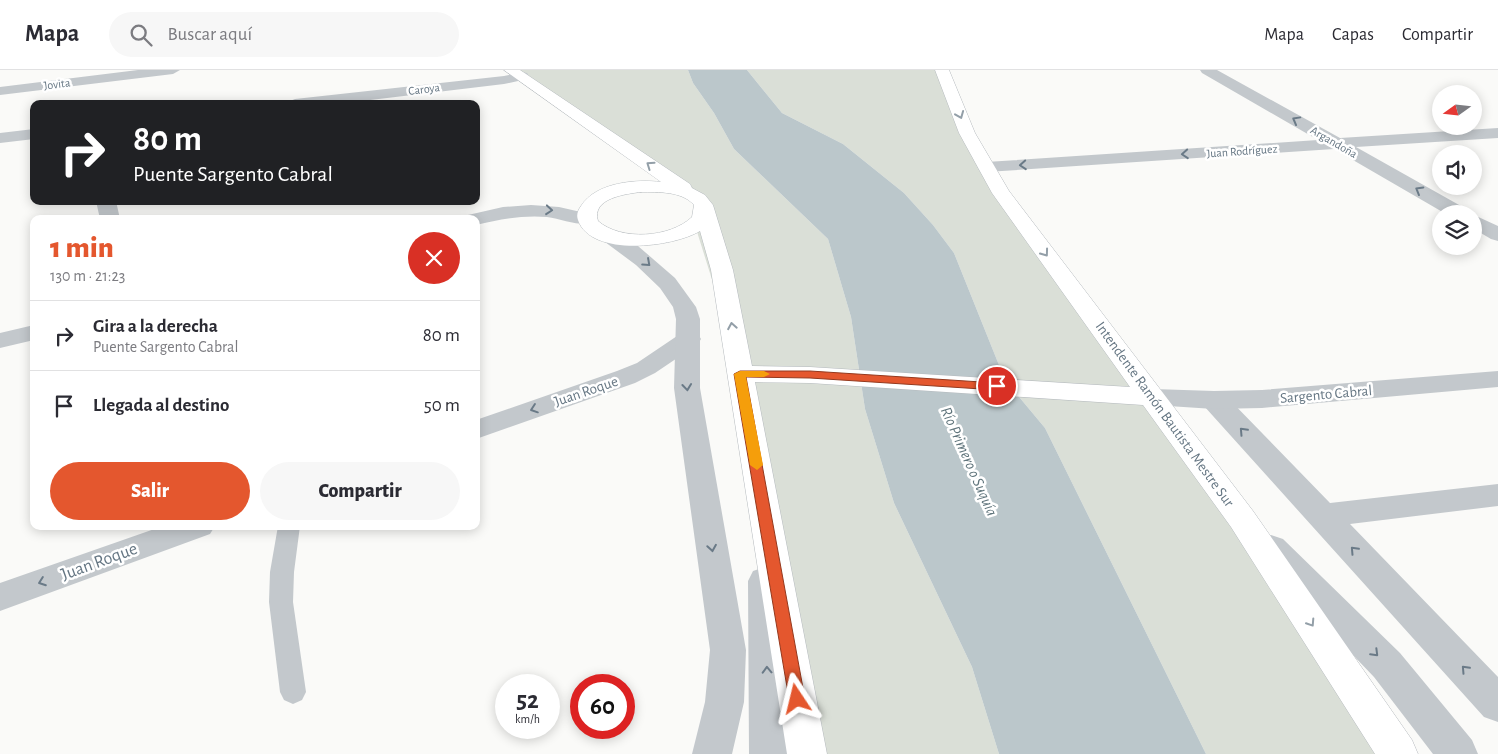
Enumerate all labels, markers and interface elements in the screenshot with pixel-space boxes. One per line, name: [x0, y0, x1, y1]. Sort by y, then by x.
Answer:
search box: [109, 12, 459, 57]
icon: search: [127, 21, 155, 49]
text: Mapa: [25, 22, 79, 46]
text: Buscar aquí: [167, 25, 252, 44]
text: Mapa: [1264, 26, 1304, 44]
text: Capas: [1332, 26, 1374, 44]
text: Compartir: [1402, 26, 1473, 44]
street label: Jovita: [43, 76, 71, 92]
street label: Caroya: [408, 81, 441, 98]
north arrow: [1432, 85, 1482, 135]
map controls: [1432, 85, 1482, 255]
one-way arrow: [954, 110, 964, 119]
one-way arrow: [1293, 117, 1302, 127]
icon: right: [50, 120, 115, 185]
text: 80 m: [133, 122, 202, 157]
street label: Argandoña: [1309, 124, 1360, 160]
street label: Juan Rodríguez: [1206, 143, 1278, 159]
button: sound: [1432, 145, 1482, 195]
one-way arrow: [1181, 149, 1189, 160]
one-way arrow: [1019, 159, 1027, 170]
one-way arrow: [646, 162, 656, 171]
text: Puente Sargento Cabral: [133, 163, 333, 185]
one-way arrow: [1415, 186, 1424, 196]
one-way arrow: [546, 205, 554, 216]
button: layers: [1432, 205, 1482, 255]
button: close: [408, 232, 460, 284]
text: 1 min: [50, 233, 114, 263]
one-way arrow: [1039, 247, 1048, 257]
one-way arrow: [642, 257, 651, 266]
text: 130 m · 21:23: [50, 268, 125, 284]
text: Gira a la derecha: [93, 317, 218, 336]
street label: Intendente Ramón Bautista Mestre Sur: [1092, 319, 1237, 510]
one-way arrow: [727, 321, 737, 330]
icon: right: [50, 322, 78, 350]
text: 80 m: [423, 326, 460, 345]
text: Puente Sargento Cabral: [93, 339, 238, 355]
pin: [976, 365, 1018, 407]
icon: arrive: [983, 372, 1011, 400]
street label: Juan Roque: [552, 374, 620, 409]
one-way arrow: [681, 383, 692, 391]
street label: Sargento Cabral: [1279, 383, 1373, 406]
icon: arrive: [50, 392, 78, 420]
text: Llegada al destino: [93, 396, 230, 415]
text: 50 m: [424, 396, 460, 415]
one-way arrow: [531, 404, 539, 414]
water label: Río Primero o Suquía: [937, 404, 1000, 519]
one-way arrow: [1240, 428, 1249, 437]
button: Salir: [50, 462, 250, 520]
button: Compartir: [260, 462, 460, 520]
street label: Juan Roque: [59, 540, 140, 584]
one-way arrow: [706, 543, 716, 552]
one-way arrow: [1351, 546, 1360, 555]
one-way arrow: [38, 576, 47, 586]
one-way arrow: [1305, 618, 1314, 627]
one-way arrow: [1369, 647, 1378, 656]
one-way arrow: [1461, 665, 1470, 674]
one-way arrow: [762, 666, 772, 674]
position arrow: [770, 672, 822, 724]
speed limit sign: 60: [570, 674, 635, 739]
text: 52: [516, 688, 539, 713]
text: km/h: [515, 713, 540, 725]

